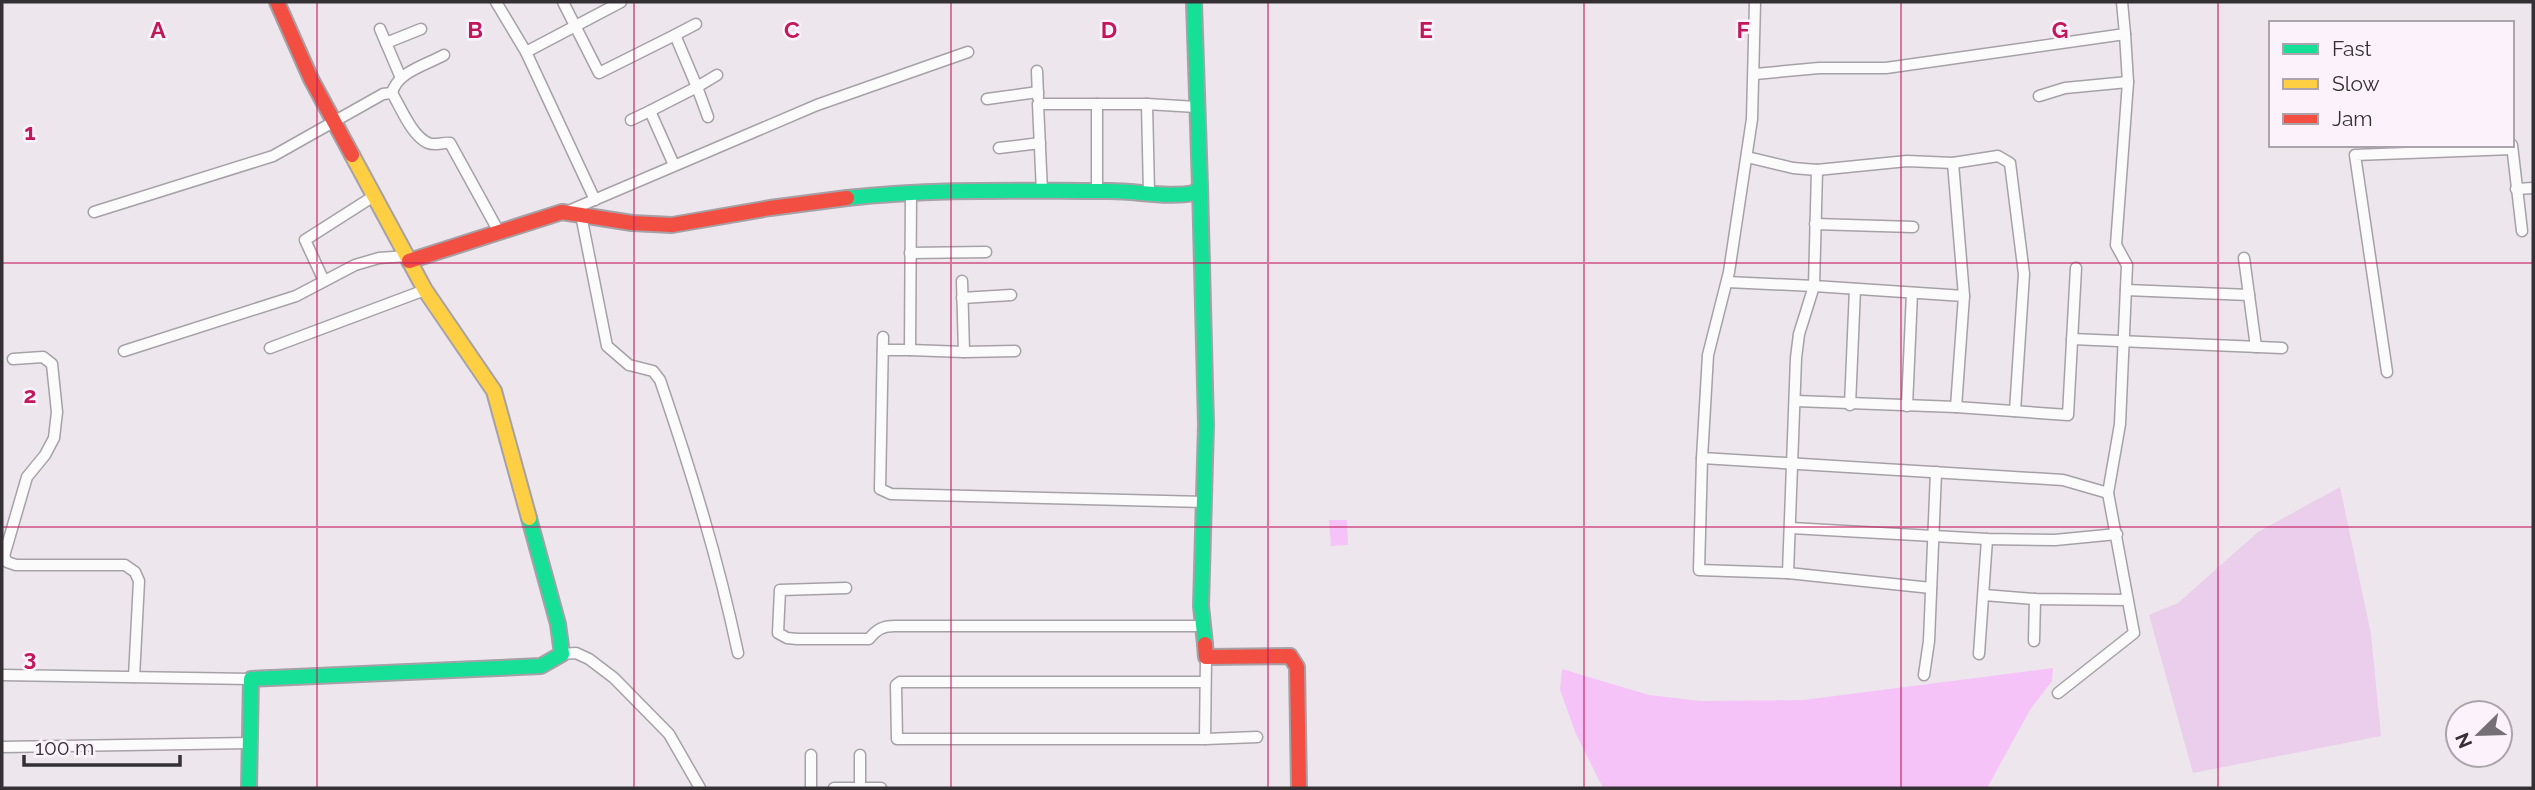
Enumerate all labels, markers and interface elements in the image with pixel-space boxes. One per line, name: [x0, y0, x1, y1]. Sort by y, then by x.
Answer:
text: A: [150, 16, 166, 43]
text: B: [467, 16, 483, 43]
text: C: [784, 16, 800, 43]
text: D: [1101, 16, 1117, 43]
text: E: [1419, 16, 1433, 43]
text: F: [1736, 16, 1750, 43]
text: G: [2052, 16, 2068, 43]
legend: [2269, 21, 2514, 147]
text: Fast: [2332, 36, 2372, 61]
text: Slow: [2332, 71, 2380, 96]
text: Jam: [2332, 106, 2373, 131]
text: 1: [24, 118, 36, 145]
text: 2: [24, 381, 36, 408]
text: 3: [24, 644, 36, 671]
north arrow: [2444, 699, 2514, 769]
scale bar: [24, 724, 180, 768]
text: N: [2450, 730, 2476, 752]
text: 100 m: [35, 735, 94, 760]

